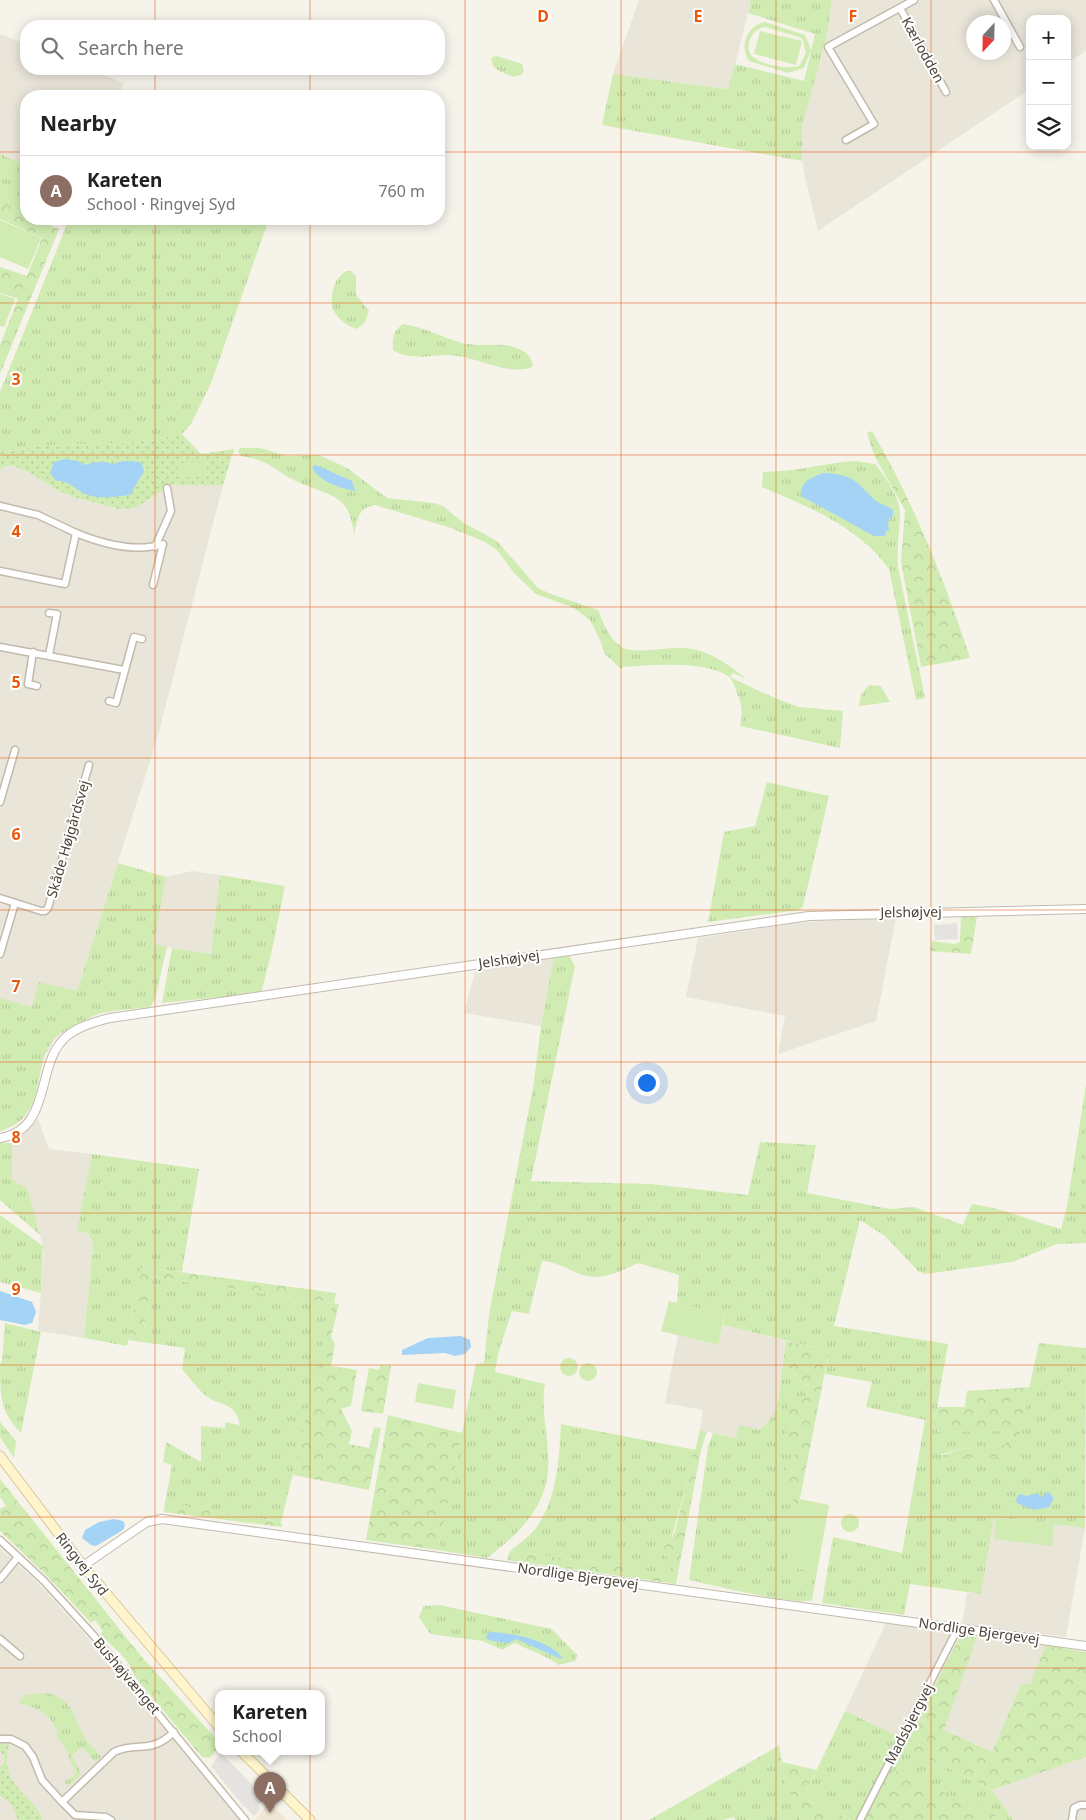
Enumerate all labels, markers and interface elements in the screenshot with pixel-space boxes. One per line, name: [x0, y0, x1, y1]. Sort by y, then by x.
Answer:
text: D: [537, 5, 549, 27]
text: E: [694, 5, 703, 27]
text: F: [849, 5, 857, 27]
street label: Kærlodden: [898, 13, 949, 86]
north arrow: [966, 15, 1011, 60]
map controls: [1026, 15, 1071, 150]
button: +: [1026, 15, 1071, 60]
search box: [20, 20, 445, 75]
icon: search: [38, 34, 66, 62]
text: Search here: [78, 35, 184, 61]
button: −: [1026, 60, 1071, 105]
button: layers: [1026, 105, 1071, 150]
text: Nearby: [40, 109, 116, 137]
text: Kareten: [87, 167, 162, 193]
text: A: [50, 180, 62, 202]
text: 760 m: [378, 180, 425, 202]
text: School · Ringvej Syd: [87, 193, 235, 215]
text: 3: [11, 368, 21, 390]
text: 4: [11, 520, 21, 542]
text: 5: [11, 671, 21, 693]
street label: Skåde Højgårdsvej: [42, 778, 93, 900]
text: 6: [11, 823, 21, 845]
street label: Jelshøjvej: [878, 901, 942, 922]
street label: Jelshøjvej: [475, 945, 541, 972]
text: 7: [11, 975, 21, 997]
your location: [634, 1070, 660, 1096]
text: 8: [11, 1126, 21, 1148]
text: 9: [11, 1278, 21, 1300]
street label: Ringvej Syd: [52, 1528, 113, 1599]
street label: Nordlige Bjergevej: [516, 1558, 640, 1593]
street label: Nordlige Bjergevej: [917, 1613, 1041, 1648]
street label: Bushøjvænget: [90, 1633, 165, 1718]
street label: Madsbjergvej: [880, 1680, 937, 1768]
popup: [215, 1690, 325, 1755]
text: Kareten: [232, 1699, 308, 1725]
text: School: [232, 1725, 282, 1747]
pin: A: [254, 1772, 286, 1813]

